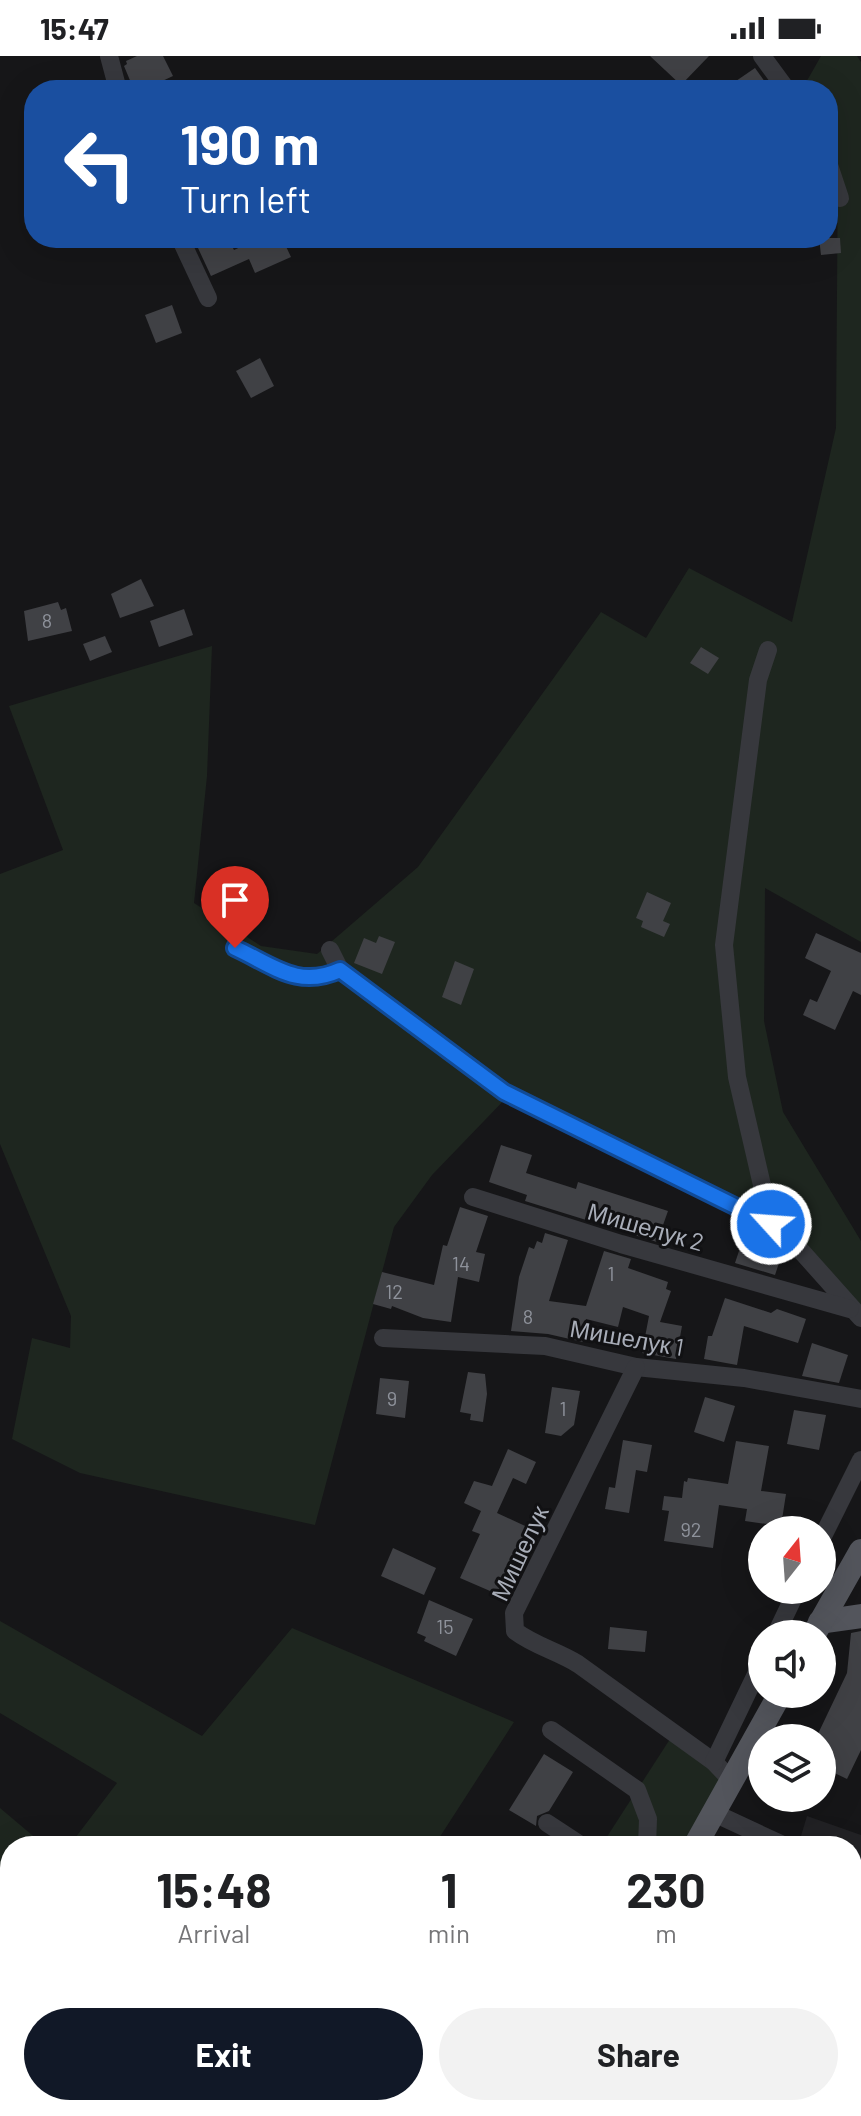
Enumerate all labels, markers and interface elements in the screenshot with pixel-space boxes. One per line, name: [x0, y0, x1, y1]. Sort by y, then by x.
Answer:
text: 15:47: [40, 10, 109, 46]
text: 190 m: [180, 109, 319, 176]
icon: left: [48, 112, 152, 216]
text: Turn left: [180, 177, 311, 220]
house number: 8: [42, 608, 52, 632]
pin: [201, 866, 269, 948]
icon: arrive: [213, 878, 257, 922]
position arrow: [729, 1182, 813, 1266]
street label: Мишелук 2: [585, 1196, 707, 1256]
house number: 14: [452, 1251, 470, 1275]
house number: 1: [608, 1261, 615, 1285]
house number: 12: [385, 1279, 403, 1303]
house number: 8: [523, 1304, 533, 1328]
street label: Мишелук 1: [568, 1313, 686, 1361]
house number: 9: [387, 1386, 397, 1410]
house number: 1: [560, 1396, 567, 1420]
street label: Мишелук: [484, 1500, 554, 1605]
north arrow: [748, 1516, 836, 1604]
map controls: [748, 1516, 836, 1812]
house number: 92: [680, 1517, 702, 1541]
house number: 15: [436, 1614, 454, 1638]
button: sound: [748, 1620, 836, 1708]
button: layers: [748, 1724, 836, 1812]
text: 15:48: [156, 1860, 272, 1918]
text: 1: [440, 1860, 457, 1918]
text: 230: [626, 1860, 706, 1918]
text: Arrival: [178, 1917, 250, 1948]
text: min: [428, 1917, 470, 1948]
text: m: [655, 1917, 677, 1948]
button: Exit: [24, 2008, 423, 2100]
button: Share: [439, 2008, 838, 2100]

